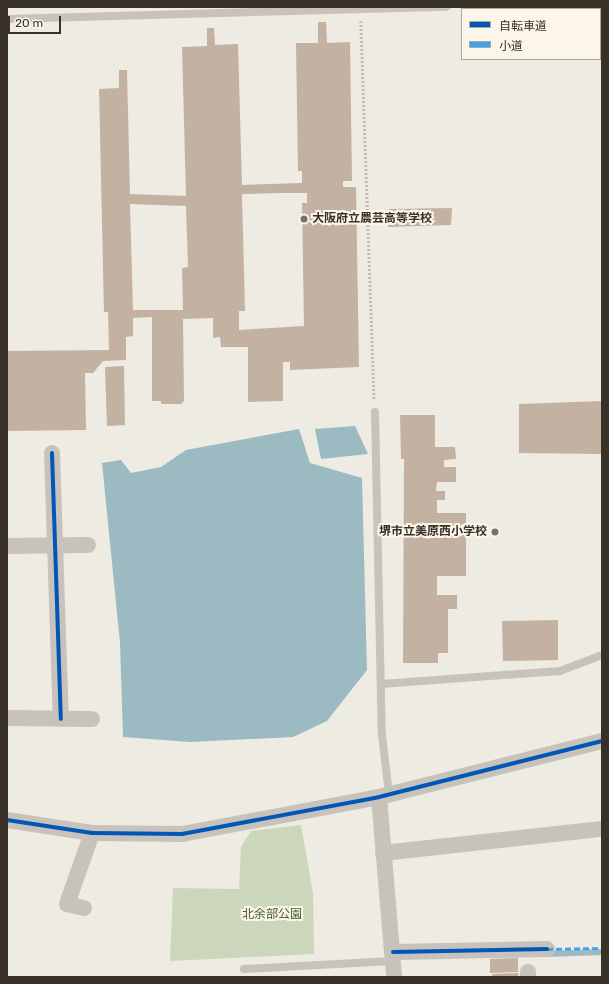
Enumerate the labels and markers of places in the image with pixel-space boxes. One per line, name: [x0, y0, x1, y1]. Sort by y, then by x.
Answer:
place label: 大阪府立農芸高等学校: [312, 212, 432, 226]
marker: 大阪府立農芸高等学校: [299, 214, 309, 224]
place label: 堺市立美原西小学校: [379, 525, 487, 539]
marker: 堺市立美原西小学校: [490, 527, 500, 537]

